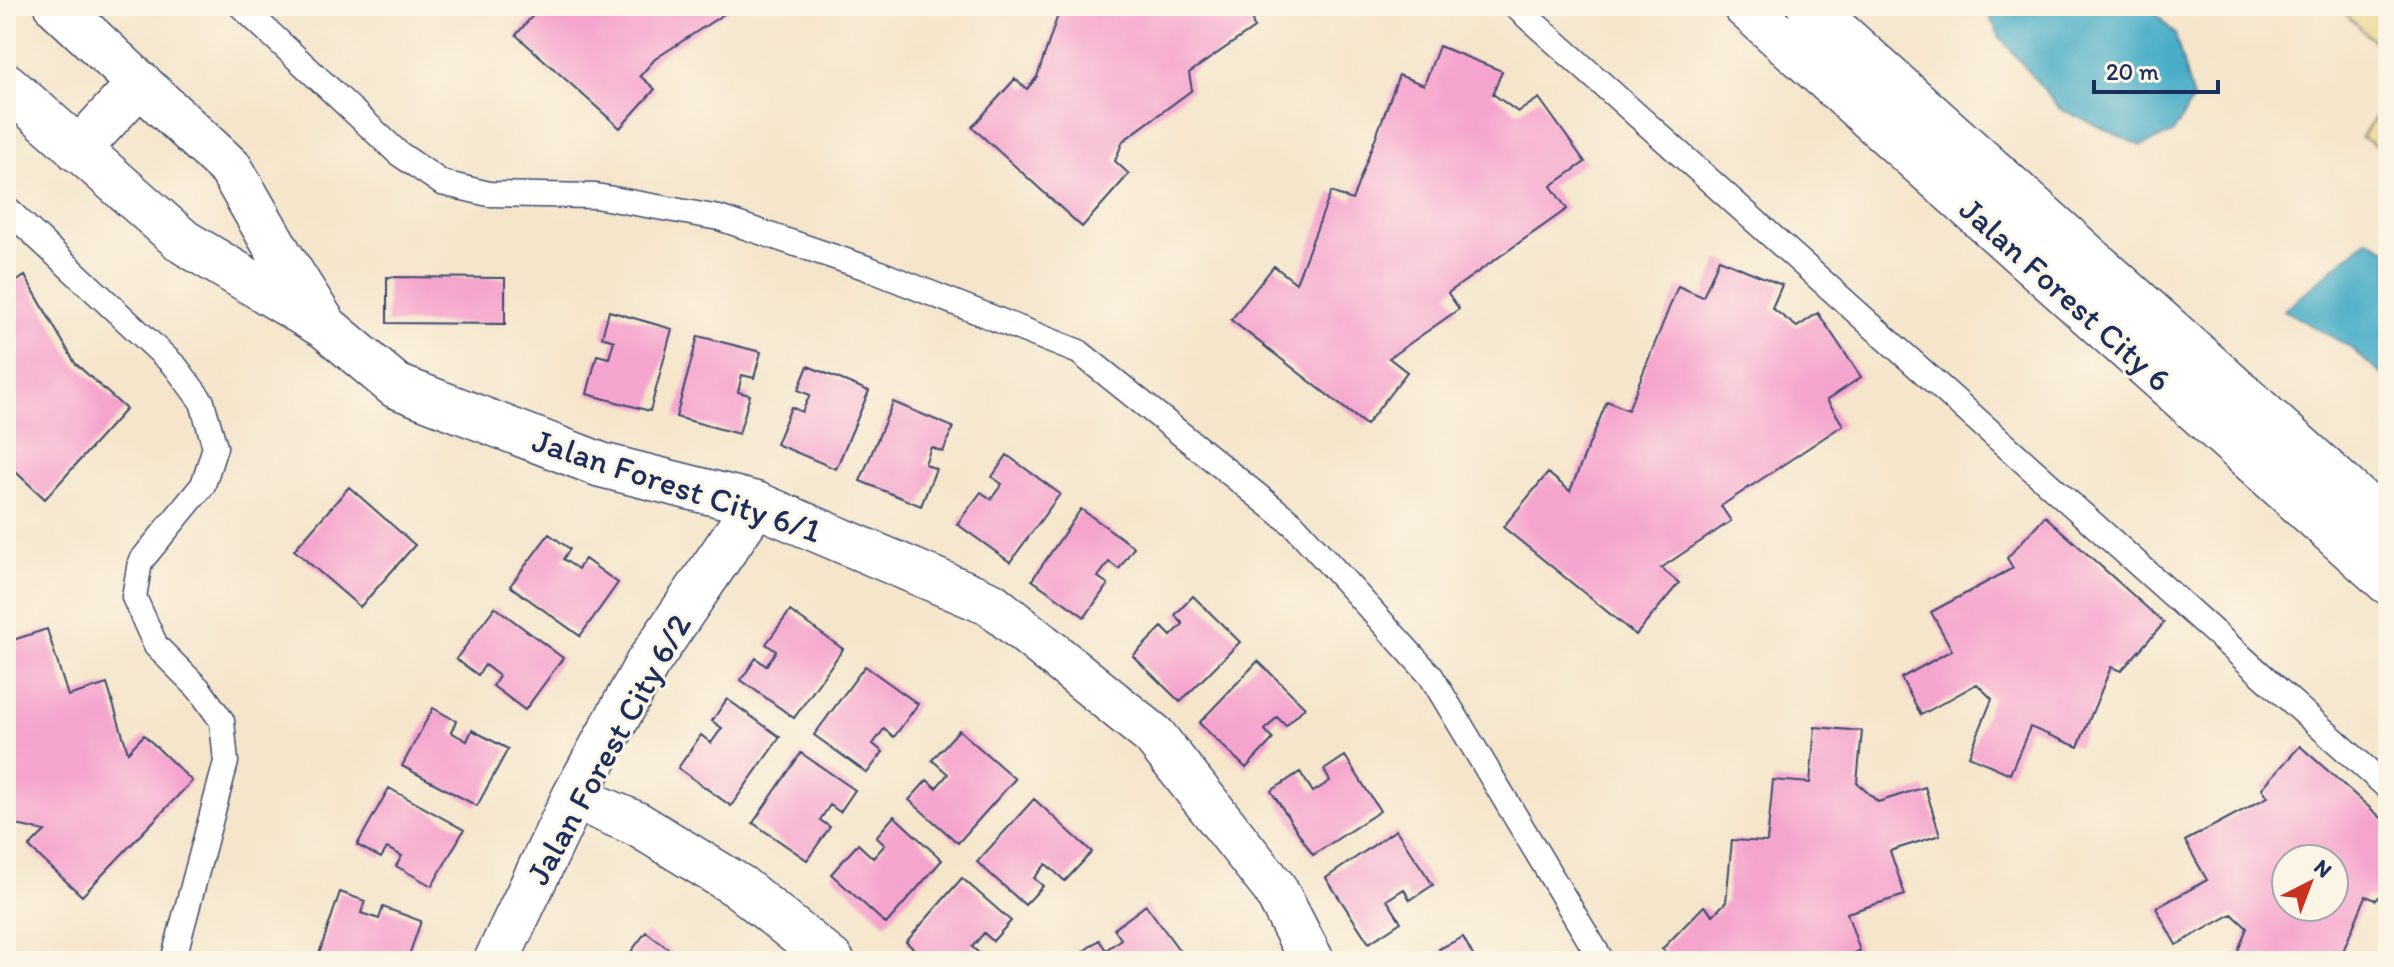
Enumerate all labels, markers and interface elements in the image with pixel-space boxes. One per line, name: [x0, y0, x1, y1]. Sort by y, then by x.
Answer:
scale bar: [2094, 44, 2218, 94]
text: 20 m: [2106, 57, 2159, 86]
street label: Jalan Forest City 6: [1951, 189, 2180, 400]
street label: Jalan Forest City 6/1: [527, 419, 826, 551]
street label: Jalan Forest City 6/2: [517, 607, 700, 892]
north arrow: [2270, 843, 2350, 923]
text: N: [2308, 854, 2338, 884]

